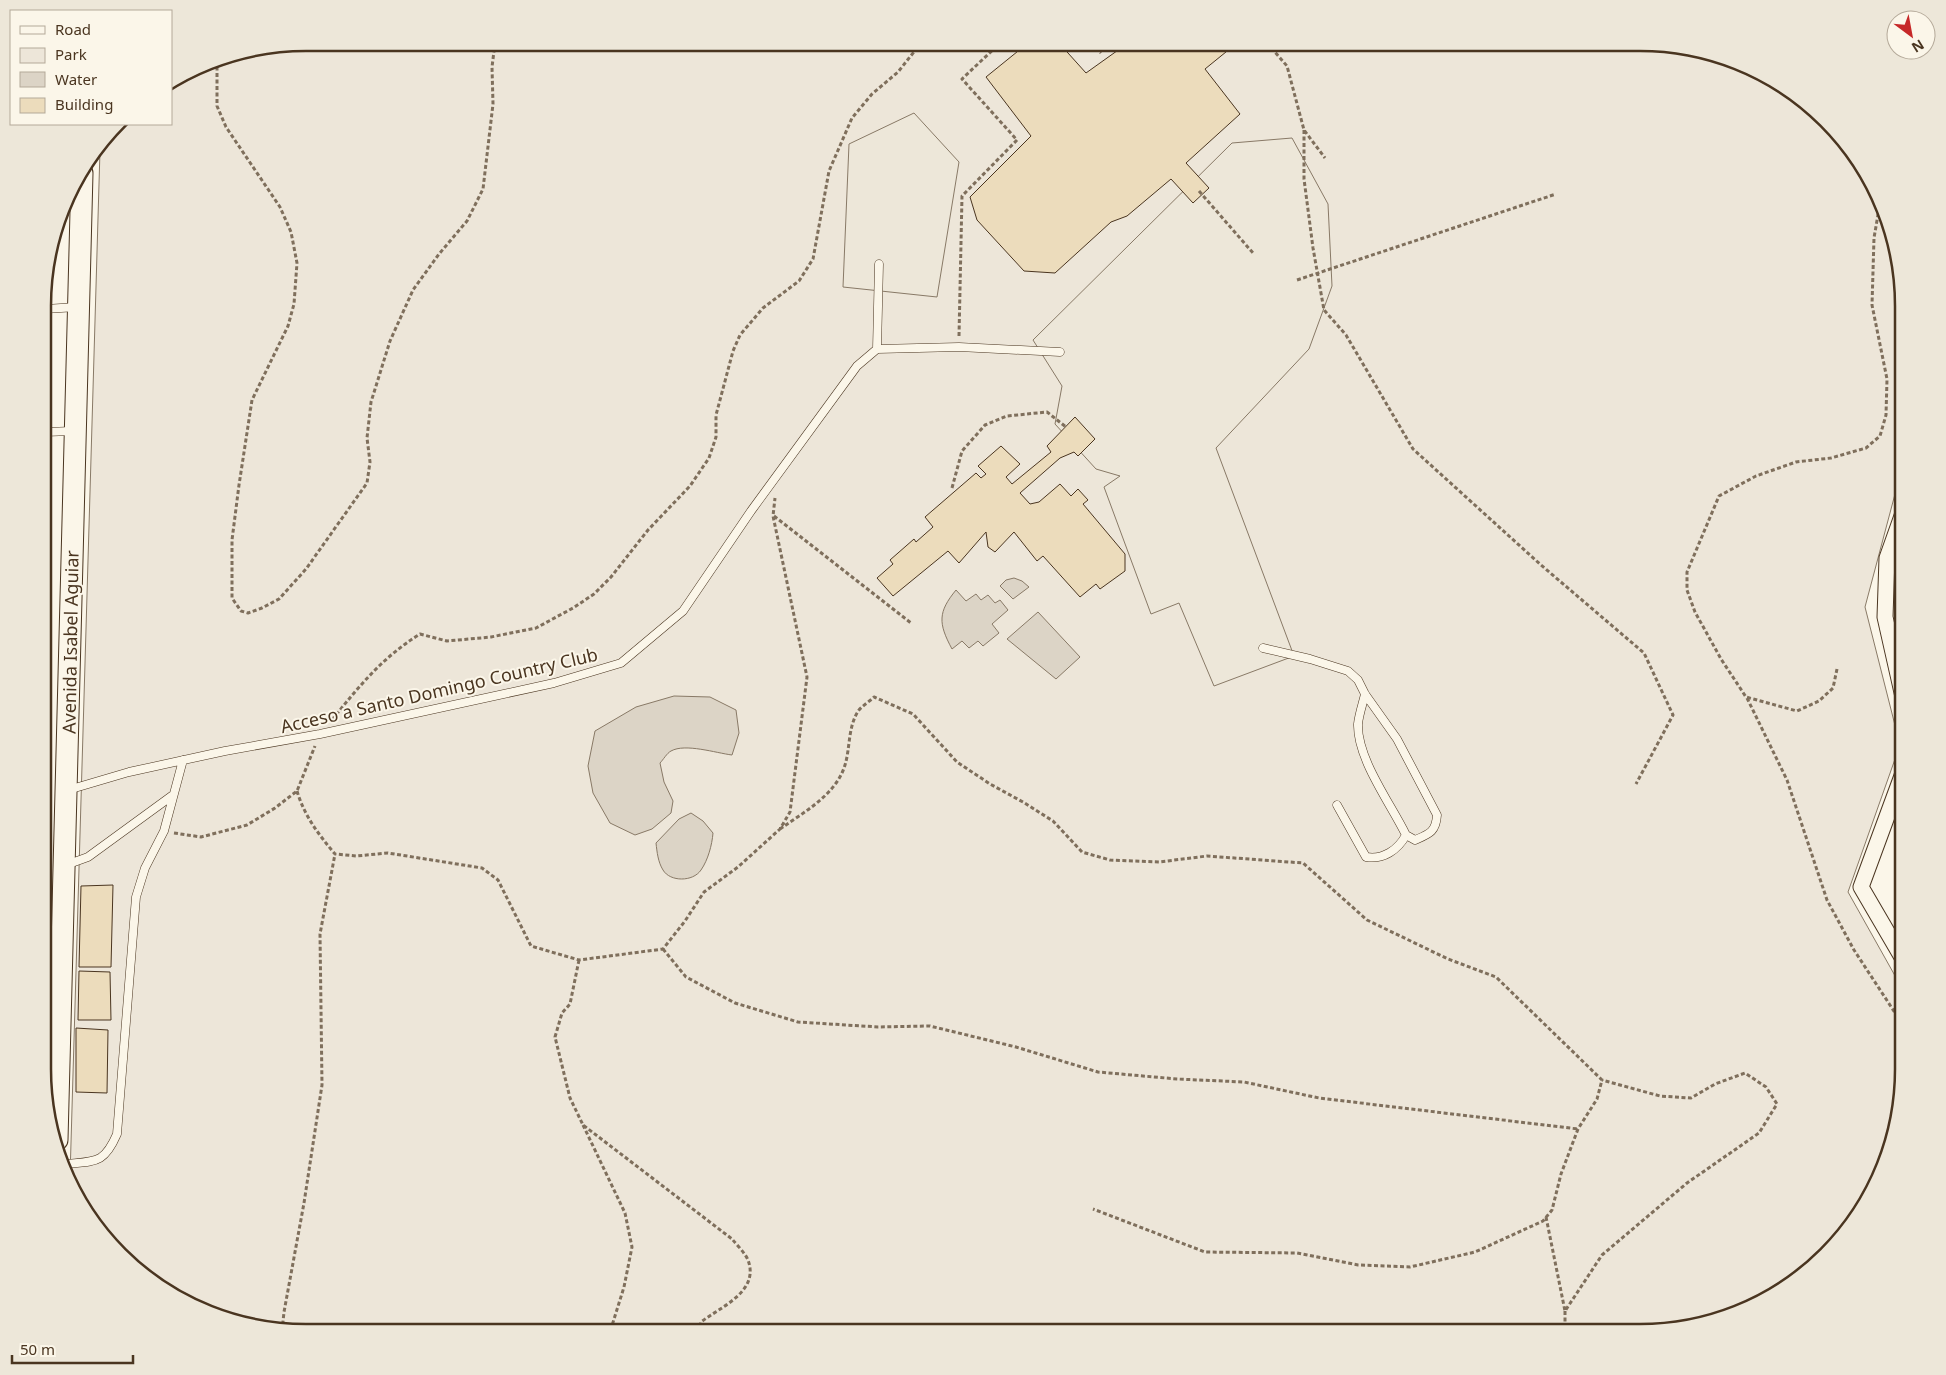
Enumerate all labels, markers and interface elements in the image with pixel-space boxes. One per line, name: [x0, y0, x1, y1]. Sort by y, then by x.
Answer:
legend: [10, 10, 172, 125]
north arrow: [1886, 10, 1936, 60]
text: Road: [55, 19, 91, 39]
text: N: [1908, 35, 1928, 58]
text: Park: [55, 44, 87, 64]
text: Water: [55, 69, 97, 89]
text: Building: [55, 94, 113, 114]
street label: Avenida Isabel Aguiar: [56, 549, 84, 734]
street label: Acceso a Santo Domingo Country Club: [278, 642, 600, 738]
scale bar: [12, 1332, 134, 1364]
text: 50 m: [20, 1339, 55, 1359]

